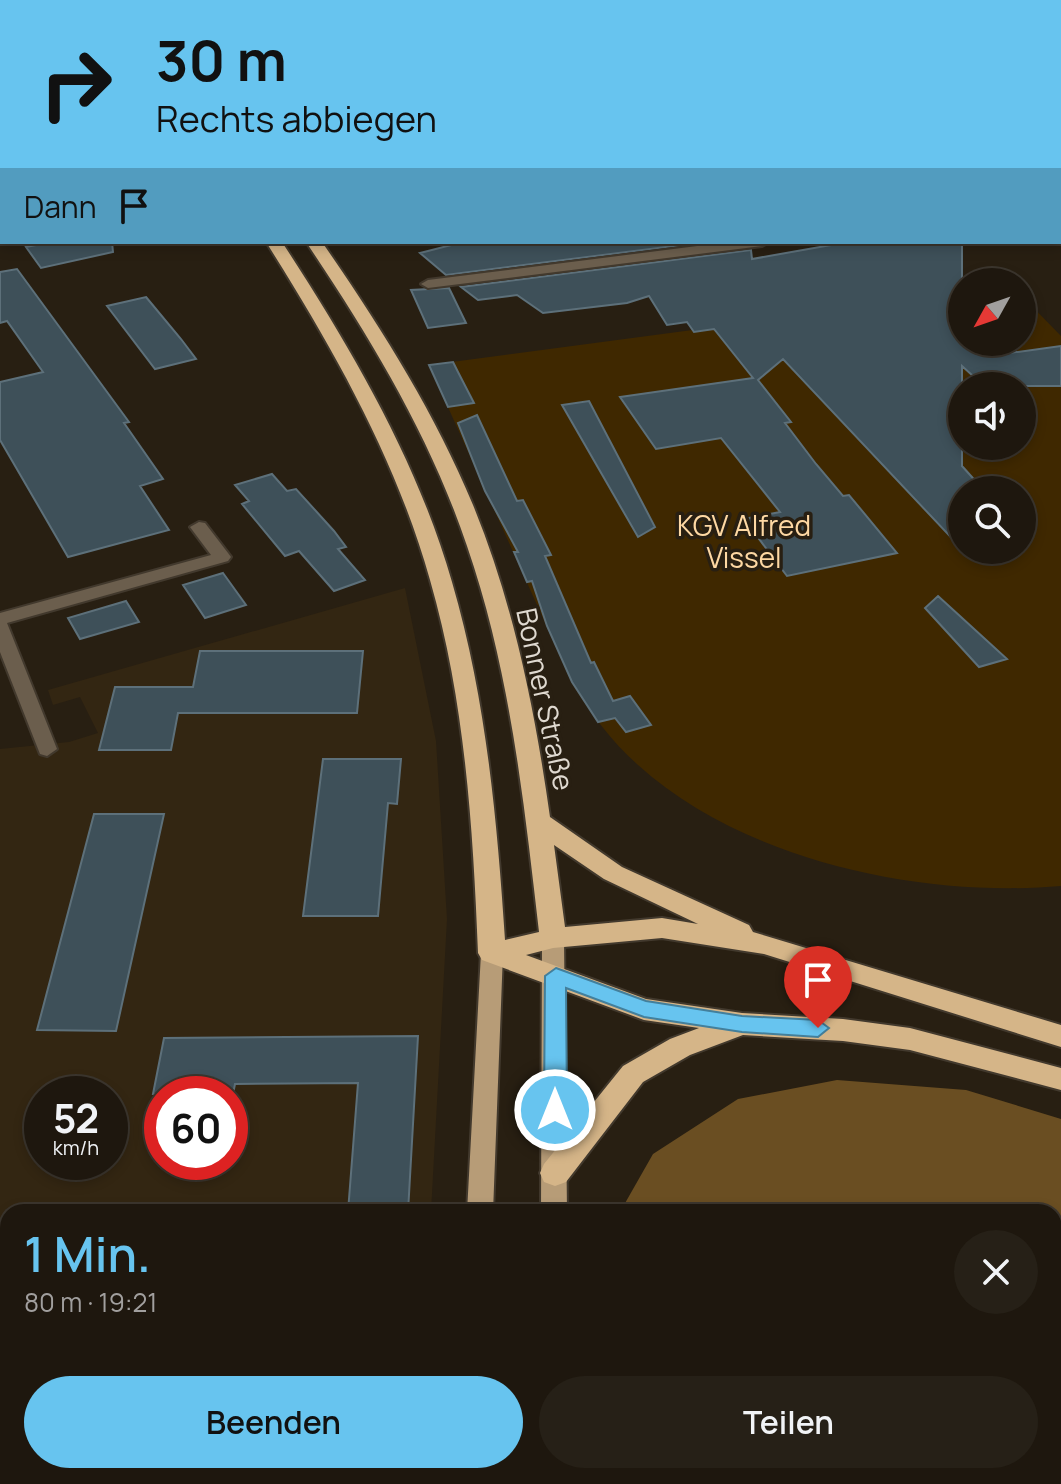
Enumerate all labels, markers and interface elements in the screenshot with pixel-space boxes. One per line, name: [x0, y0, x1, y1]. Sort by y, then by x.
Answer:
text: 30 m: [156, 21, 287, 98]
icon: right: [24, 32, 128, 136]
text: Rechts abbiegen: [156, 94, 437, 143]
icon: arrive: [112, 184, 156, 228]
text: Dann: [24, 186, 96, 227]
north arrow: [948, 268, 1036, 356]
map controls: [948, 268, 1036, 564]
button: sound: [948, 372, 1036, 460]
button: search: [948, 476, 1036, 564]
park label: KGV Alfred Vissel: [677, 506, 811, 576]
street label: Bonner Straße: [508, 604, 584, 794]
pin: [784, 946, 852, 1028]
icon: arrive: [796, 958, 840, 1002]
position arrow: [513, 1068, 597, 1152]
speed limit sign: 60: [144, 1076, 248, 1180]
text: 52: [53, 1090, 99, 1145]
text: km/h: [53, 1134, 99, 1161]
text: 1 Min.: [24, 1221, 151, 1286]
button: close: [954, 1230, 1038, 1314]
text: 80 m · 19:21: [24, 1284, 158, 1320]
button: Beenden: [24, 1376, 523, 1468]
button: Teilen: [539, 1376, 1038, 1468]

